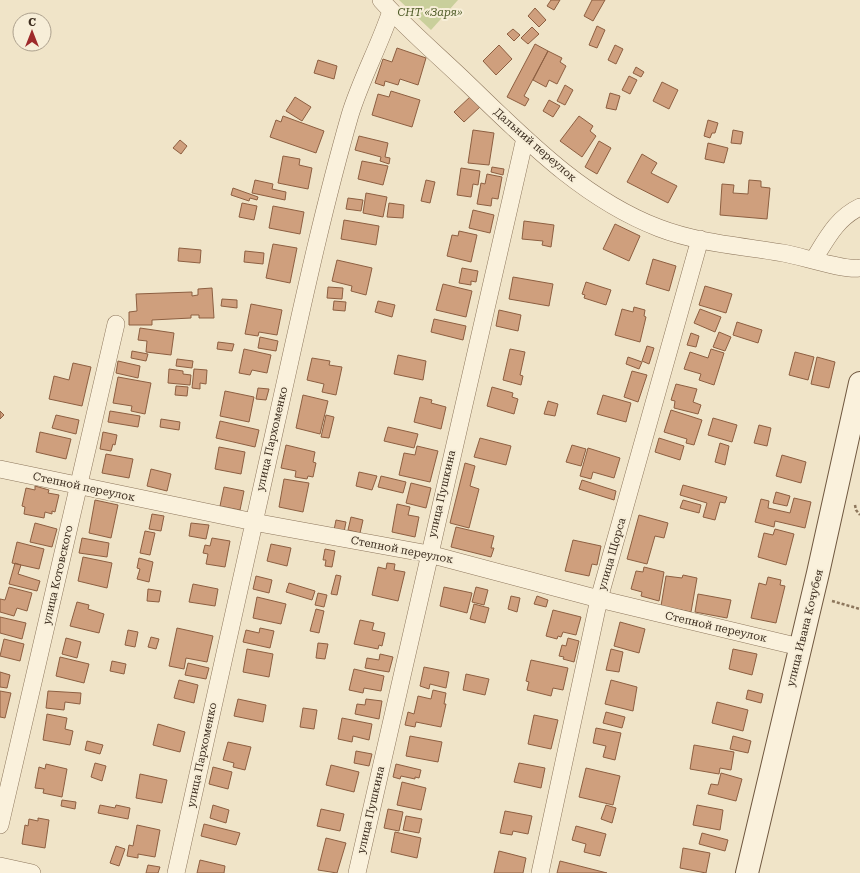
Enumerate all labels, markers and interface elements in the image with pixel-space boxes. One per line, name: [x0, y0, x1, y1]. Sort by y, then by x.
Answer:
park label: СНТ «Заря»: [397, 6, 463, 19]
north arrow: [12, 12, 52, 52]
text: С: [28, 16, 36, 29]
street label: Дальний переулок: [491, 105, 579, 185]
street label: улица Пархоменко: [254, 385, 290, 493]
street label: улица Пушкина: [426, 449, 458, 539]
street label: Степной переулок: [32, 470, 136, 504]
street label: улица Щорса: [595, 516, 629, 592]
street label: улица Котовского: [40, 524, 76, 626]
street label: Степной переулок: [350, 534, 454, 566]
street label: улица Ивана Кочубея: [784, 568, 826, 688]
street label: Степной переулок: [664, 609, 768, 645]
street label: улица Пархоменко: [185, 701, 220, 809]
street label: улица Пушкина: [355, 765, 387, 855]

